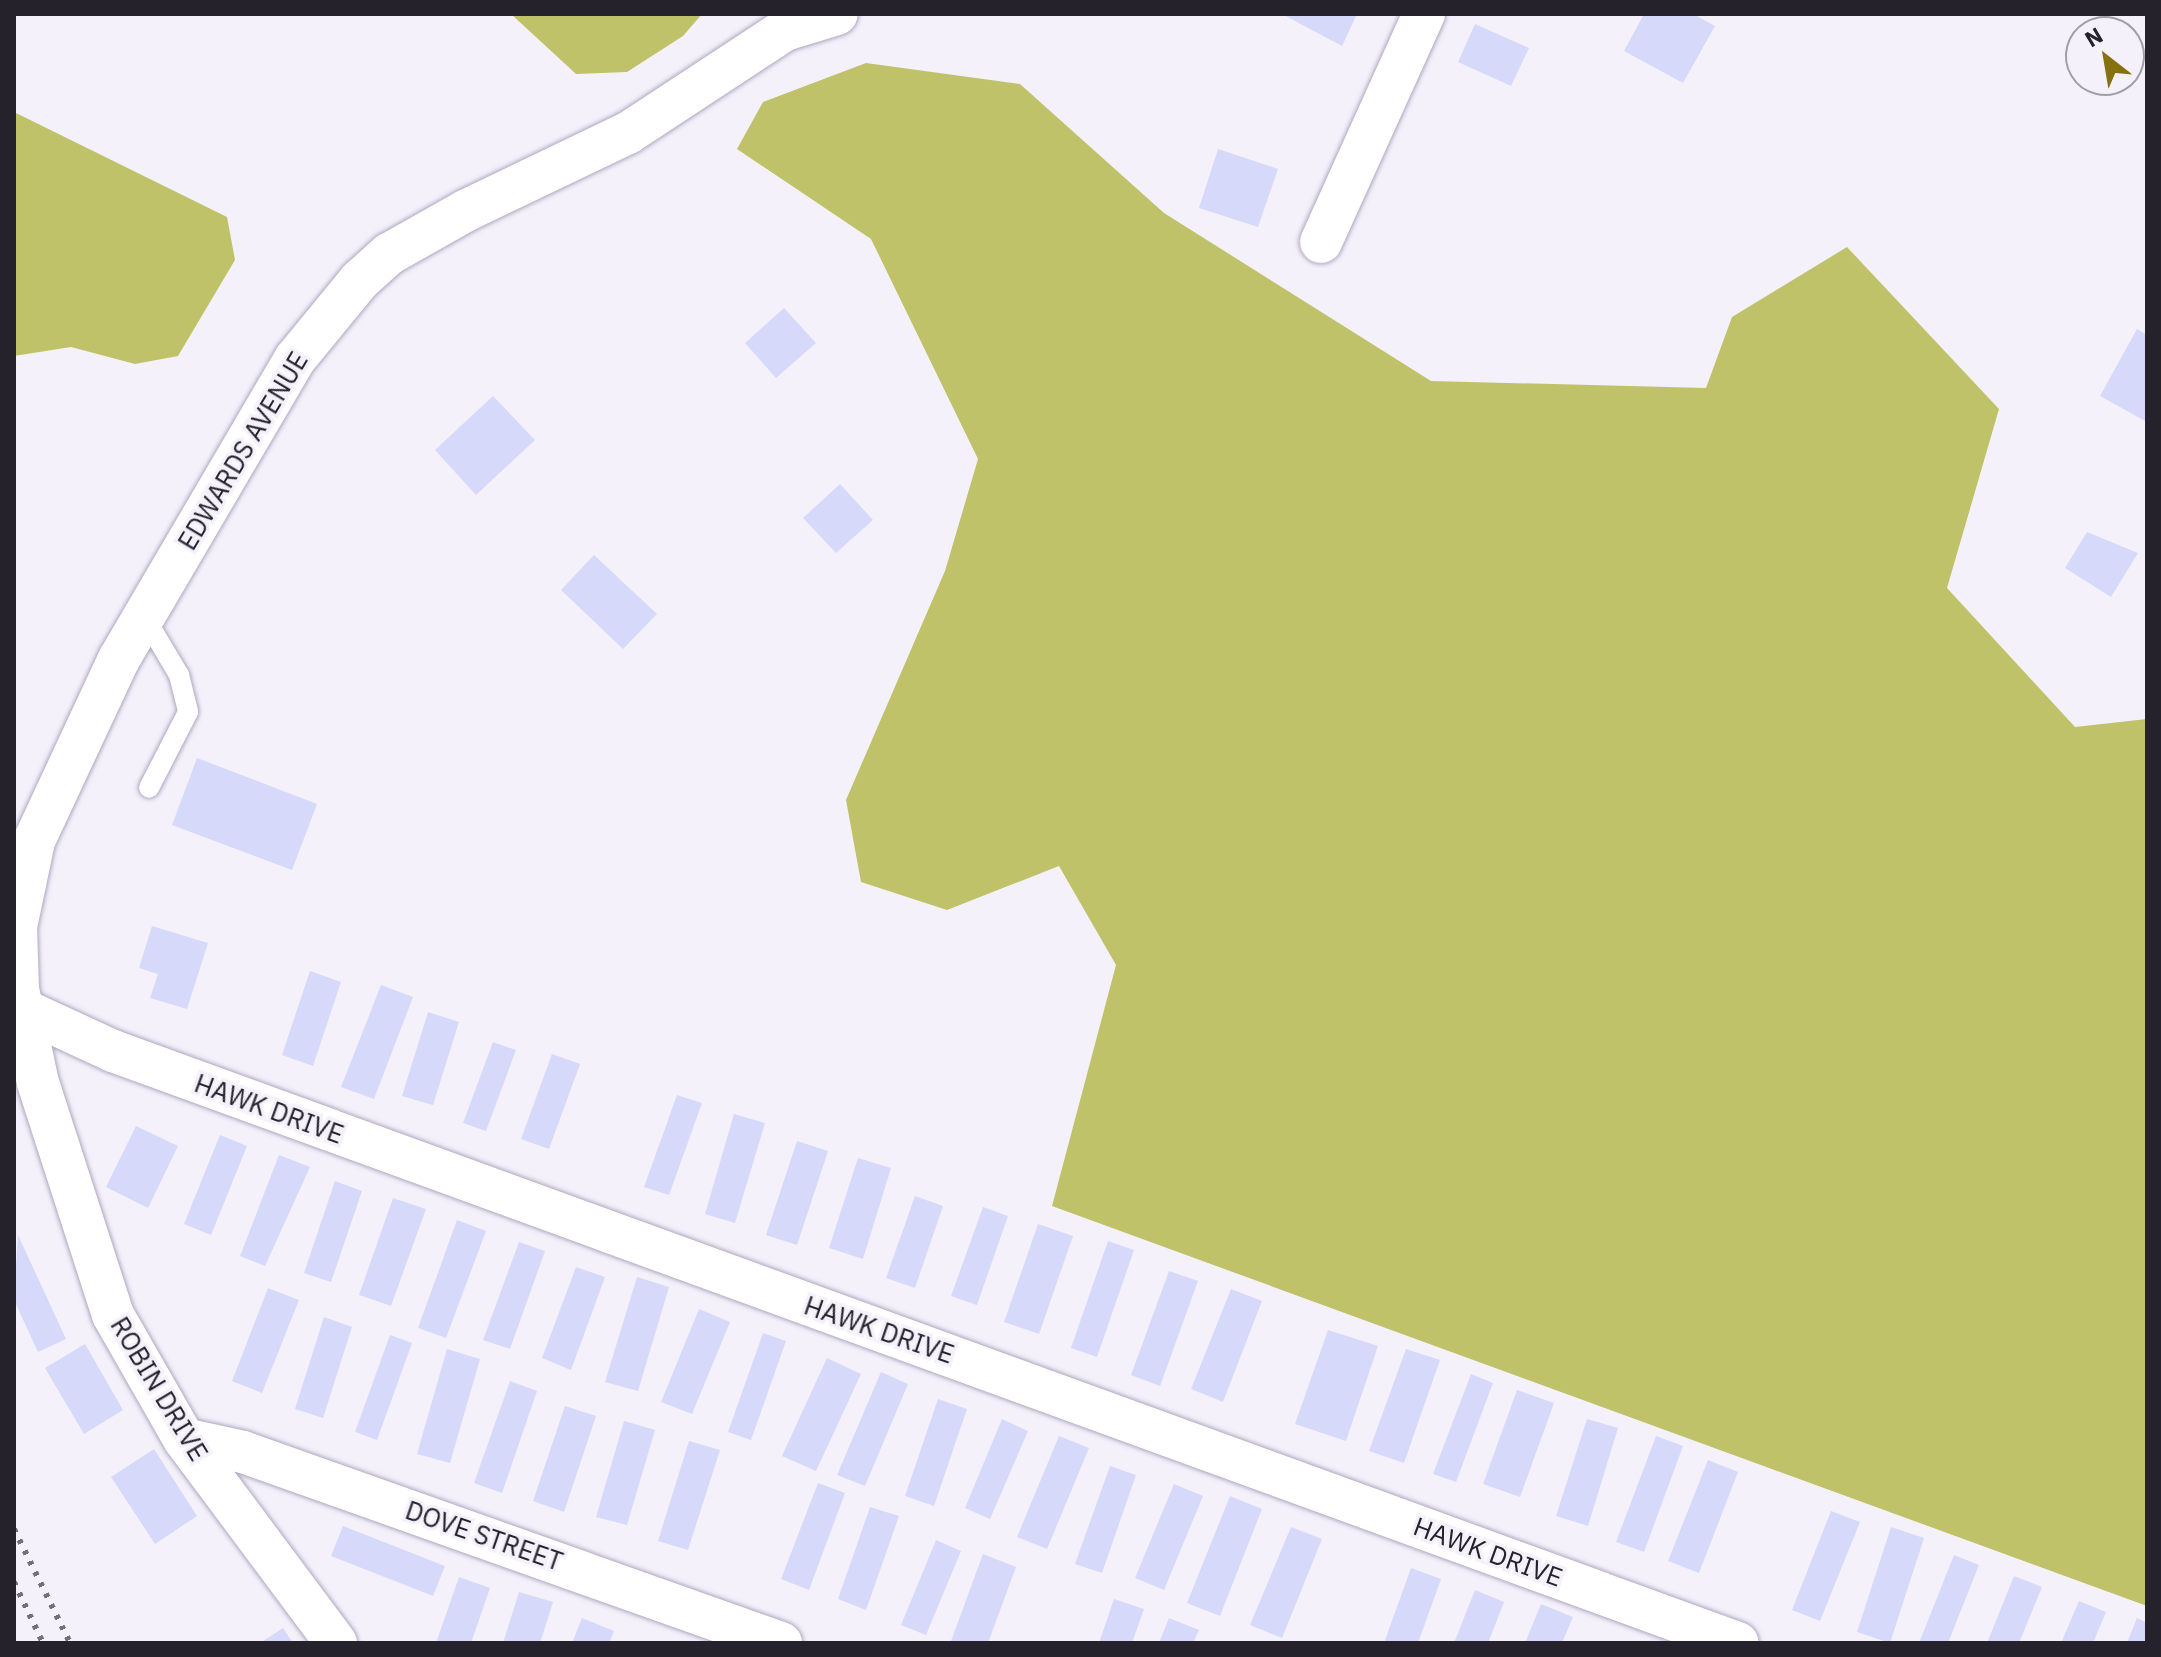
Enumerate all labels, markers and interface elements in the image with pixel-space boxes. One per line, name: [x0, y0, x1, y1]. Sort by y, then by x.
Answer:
north arrow: [2065, 16, 2145, 96]
text: N: [2079, 20, 2108, 53]
street label: EDWARDS AVENUE: [172, 346, 314, 556]
street label: HAWK DRIVE: [190, 1068, 348, 1150]
street label: HAWK DRIVE: [800, 1290, 958, 1370]
street label: ROBIN DRIVE: [104, 1311, 214, 1467]
street label: DOVE STREET: [401, 1495, 567, 1577]
street label: HAWK DRIVE: [1409, 1511, 1567, 1593]

